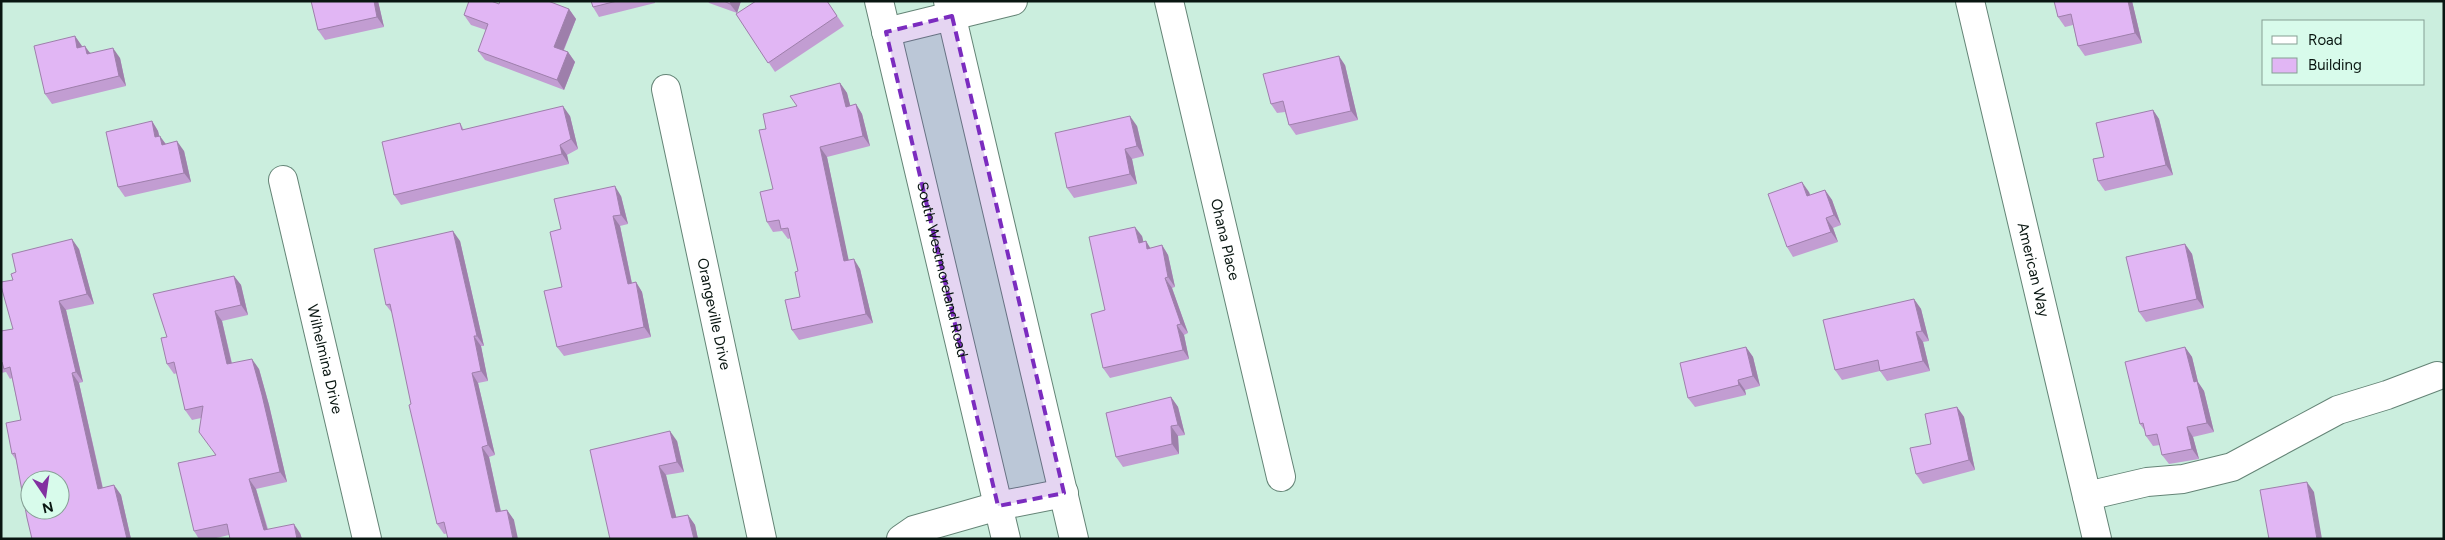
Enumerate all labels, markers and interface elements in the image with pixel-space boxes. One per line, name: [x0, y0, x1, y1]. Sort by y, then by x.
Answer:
legend: [2262, 20, 2425, 85]
text: Road: [2308, 31, 2343, 49]
text: Building: [2308, 56, 2362, 74]
street label: South Westmoreland Road: [913, 180, 972, 359]
street label: Ohana Place: [1207, 197, 1243, 282]
street label: American Way: [2014, 220, 2053, 319]
street label: Orangeville Drive: [693, 256, 735, 372]
street label: Wilhelmina Drive: [303, 303, 346, 416]
north arrow: [20, 470, 70, 520]
text: N: [41, 498, 55, 517]

